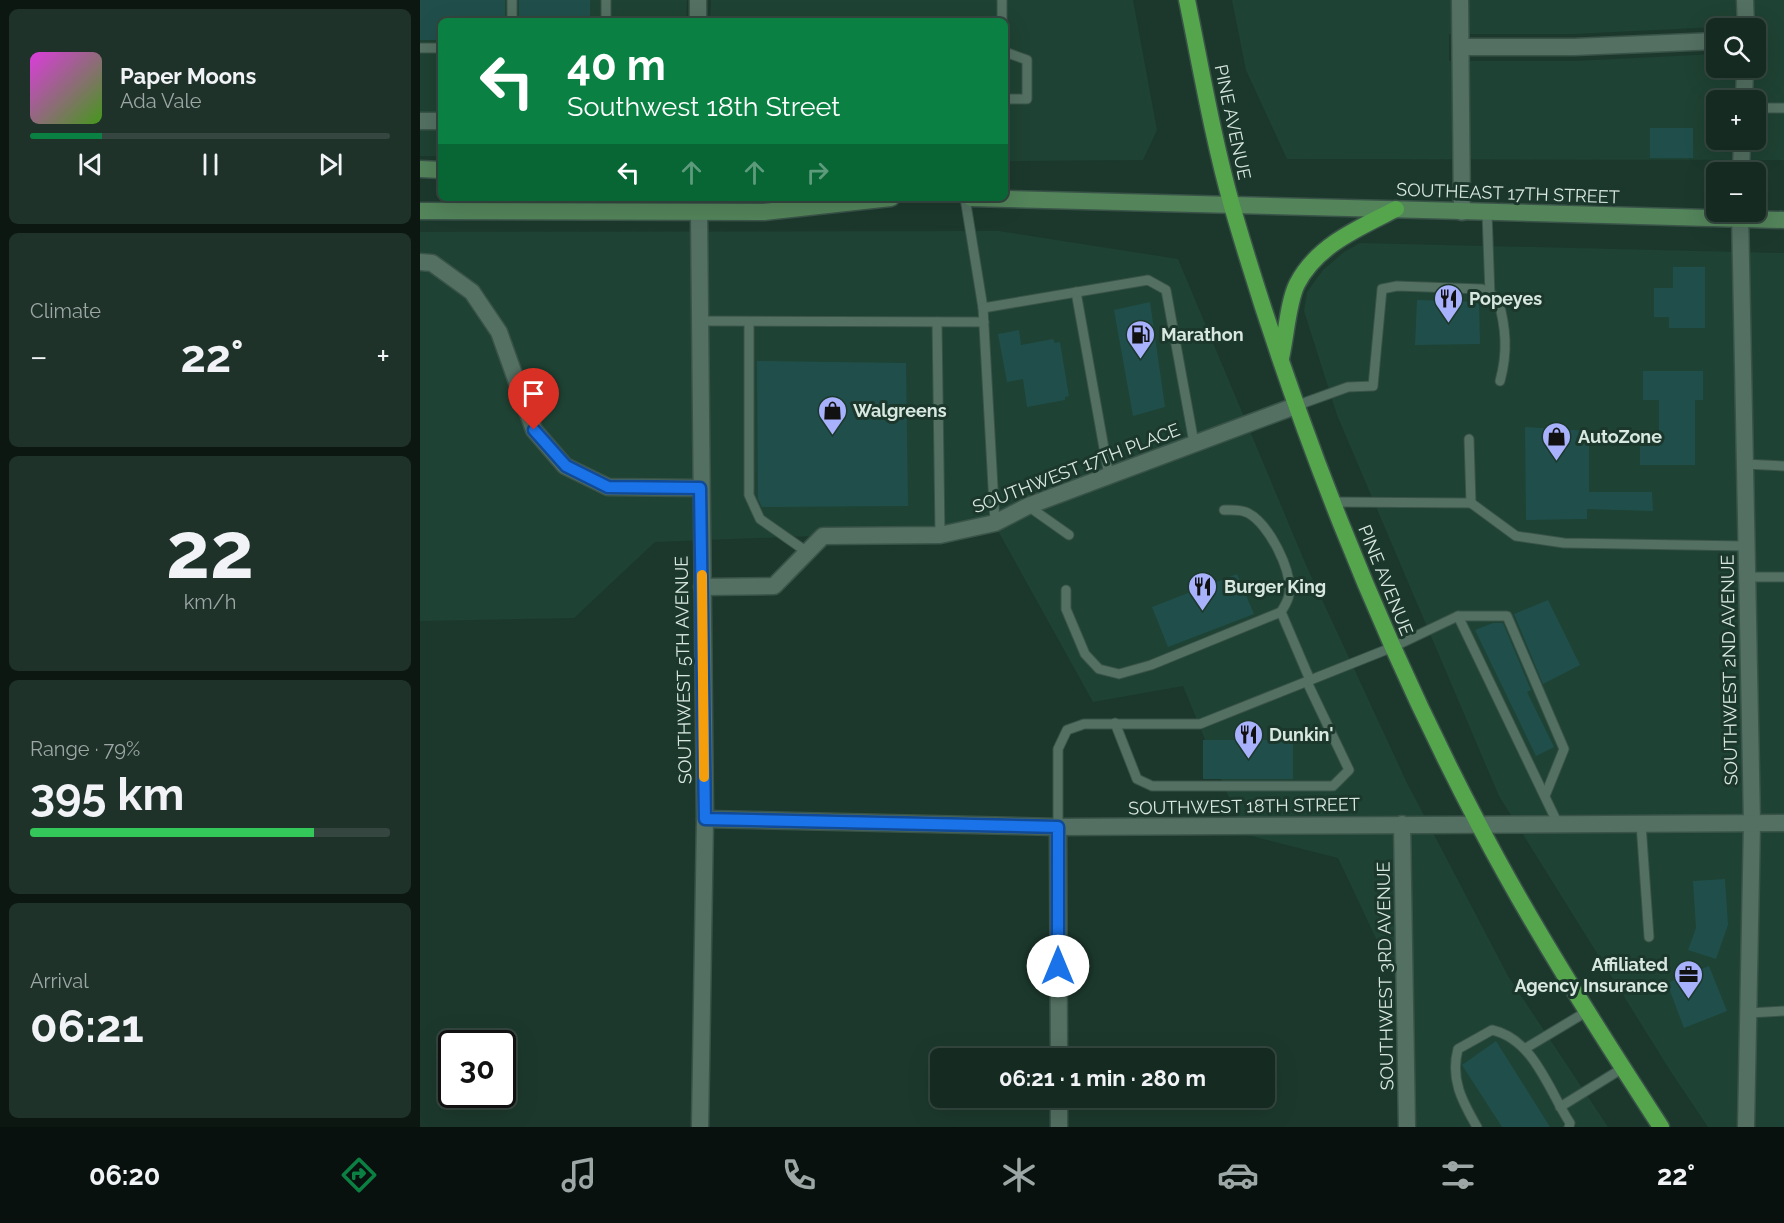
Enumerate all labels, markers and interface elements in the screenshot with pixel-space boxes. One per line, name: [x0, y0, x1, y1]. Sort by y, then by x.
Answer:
map controls: [1706, 18, 1766, 222]
button: search: [1706, 18, 1766, 78]
text: 40 m: [567, 41, 666, 90]
icon: left: [468, 42, 546, 120]
street label: PINE AVENUE: [1211, 62, 1255, 182]
text: Paper Moons: [120, 63, 256, 89]
text: Ada Vale: [120, 89, 202, 113]
button: +: [1706, 90, 1766, 150]
text: Southwest 18th Street: [567, 91, 840, 122]
icon: previous: [74, 148, 107, 181]
icon: pause: [194, 148, 227, 181]
icon: next: [314, 148, 347, 181]
icon: left: [612, 156, 645, 189]
icon: ahead: [675, 156, 708, 189]
icon: ahead: [738, 156, 771, 189]
icon: right: [801, 156, 834, 189]
button: −: [1706, 162, 1766, 222]
street label: SOUTHEAST 17TH STREET: [1396, 179, 1620, 207]
restaurant icon: Popeyes: [1432, 282, 1464, 324]
place label: Popeyes: [1469, 288, 1542, 309]
text: Climate: [30, 299, 101, 323]
fuel station icon: Marathon: [1124, 318, 1156, 360]
place label: Marathon: [1161, 324, 1244, 345]
text: 22°: [180, 330, 244, 383]
text: −: [30, 337, 48, 376]
text: +: [376, 337, 390, 376]
pin: [508, 368, 559, 430]
icon: arrive: [517, 377, 550, 410]
shop icon: Walgreens: [816, 394, 848, 436]
place label: Walgreens: [853, 400, 947, 421]
street label: SOUTHWEST 17TH PLACE: [969, 419, 1183, 517]
shop icon: AutoZone: [1541, 420, 1573, 462]
place label: AutoZone: [1578, 426, 1662, 447]
text: 22: [166, 505, 254, 596]
street label: PINE AVENUE: [1354, 522, 1418, 638]
street label: SOUTHWEST 2ND AVENUE: [1716, 554, 1742, 786]
street label: SOUTHWEST 5TH AVENUE: [671, 556, 695, 784]
restaurant icon: Burger King: [1187, 570, 1219, 612]
place label: Burger King: [1224, 576, 1326, 597]
text: km/h: [184, 590, 236, 614]
restaurant icon: Dunkin': [1232, 718, 1264, 760]
place label: Dunkin': [1269, 724, 1333, 745]
text: Range · 79%: [30, 737, 140, 761]
text: 395 km: [30, 768, 184, 821]
street label: SOUTHWEST 18TH STREET: [1128, 793, 1360, 819]
street label: SOUTHWEST 3RD AVENUE: [1373, 861, 1397, 1091]
position arrow: [1026, 934, 1090, 998]
place label: Affiliated Agency Insurance: [1514, 954, 1668, 996]
office icon: Affiliated Agency Insurance: [1673, 958, 1705, 1000]
text: Arrival: [30, 969, 89, 993]
text: 06:21: [30, 1000, 144, 1053]
speed limit sign: 30: [438, 1030, 516, 1108]
text: 06:21 · 1 min · 280 m: [999, 1065, 1206, 1091]
icon: directions: [338, 1154, 380, 1196]
icon: music: [558, 1154, 600, 1196]
icon: phone: [778, 1154, 820, 1196]
icon: climate: [998, 1154, 1040, 1196]
icon: car: [1217, 1154, 1259, 1196]
icon: filters: [1437, 1154, 1479, 1196]
text: 06:20: [89, 1160, 160, 1191]
text: 22°: [1657, 1160, 1695, 1191]

